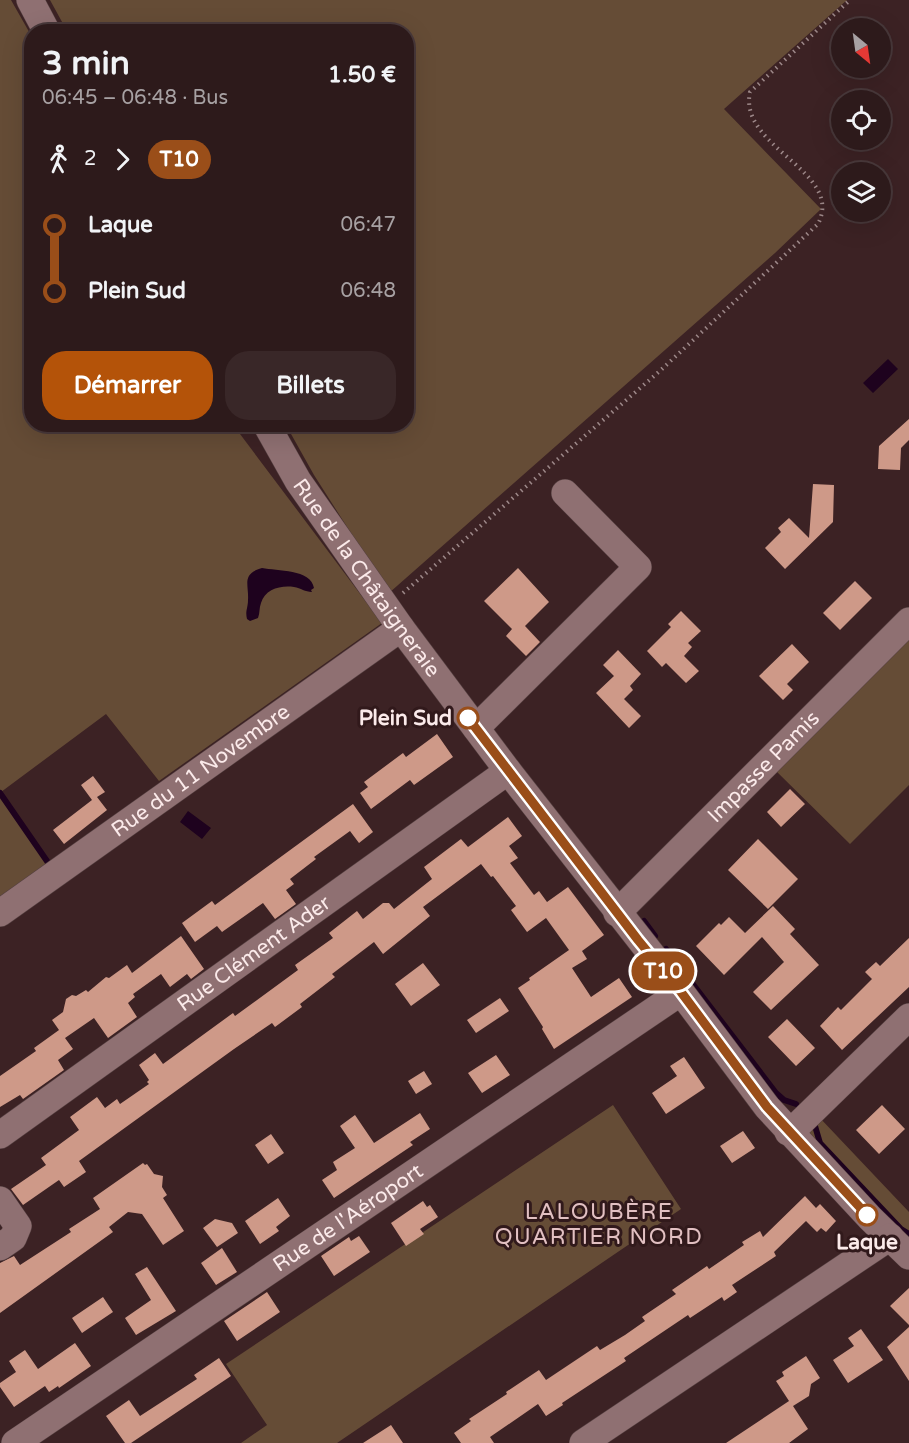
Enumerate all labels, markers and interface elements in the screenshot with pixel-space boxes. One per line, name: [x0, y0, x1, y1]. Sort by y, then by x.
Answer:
north arrow: [831, 18, 891, 78]
map controls: [831, 18, 891, 222]
text: 3 min: [42, 44, 130, 83]
text: 1.50 €: [328, 62, 396, 88]
text: 06:45 – 06:48 · Bus: [42, 86, 228, 110]
button: locate: [831, 90, 891, 150]
icon: walk: [42, 143, 75, 176]
icon: forward: [106, 143, 139, 176]
text: 2: [84, 147, 97, 171]
text: T10: [160, 147, 199, 172]
button: layers: [831, 162, 891, 222]
text: Laque: [88, 212, 153, 238]
text: 06:47: [341, 213, 396, 237]
text: Plein Sud: [88, 278, 186, 304]
text: 06:48: [341, 279, 396, 303]
button: Démarrer: [42, 351, 213, 420]
button: Billets: [225, 351, 396, 420]
street label: Rue de la Châtaigneraie: [287, 474, 445, 682]
street label: Rue du 11 Novembre: [107, 699, 295, 843]
place label: Plein Sud: [359, 706, 452, 731]
street label: Impasse Pamis: [703, 706, 825, 828]
marker: Plein Sud: [457, 707, 479, 729]
street label: Rue Clément Ader: [172, 890, 335, 1017]
line badge: T10: [628, 952, 698, 990]
text: T10: [643, 959, 683, 984]
street label: Rue de l'Aéroport: [268, 1158, 428, 1278]
district label: LALOUBÈRE QUARTIER NORD: [495, 1198, 703, 1250]
marker: Laque: [856, 1204, 878, 1226]
place label: Laque: [836, 1230, 898, 1255]

